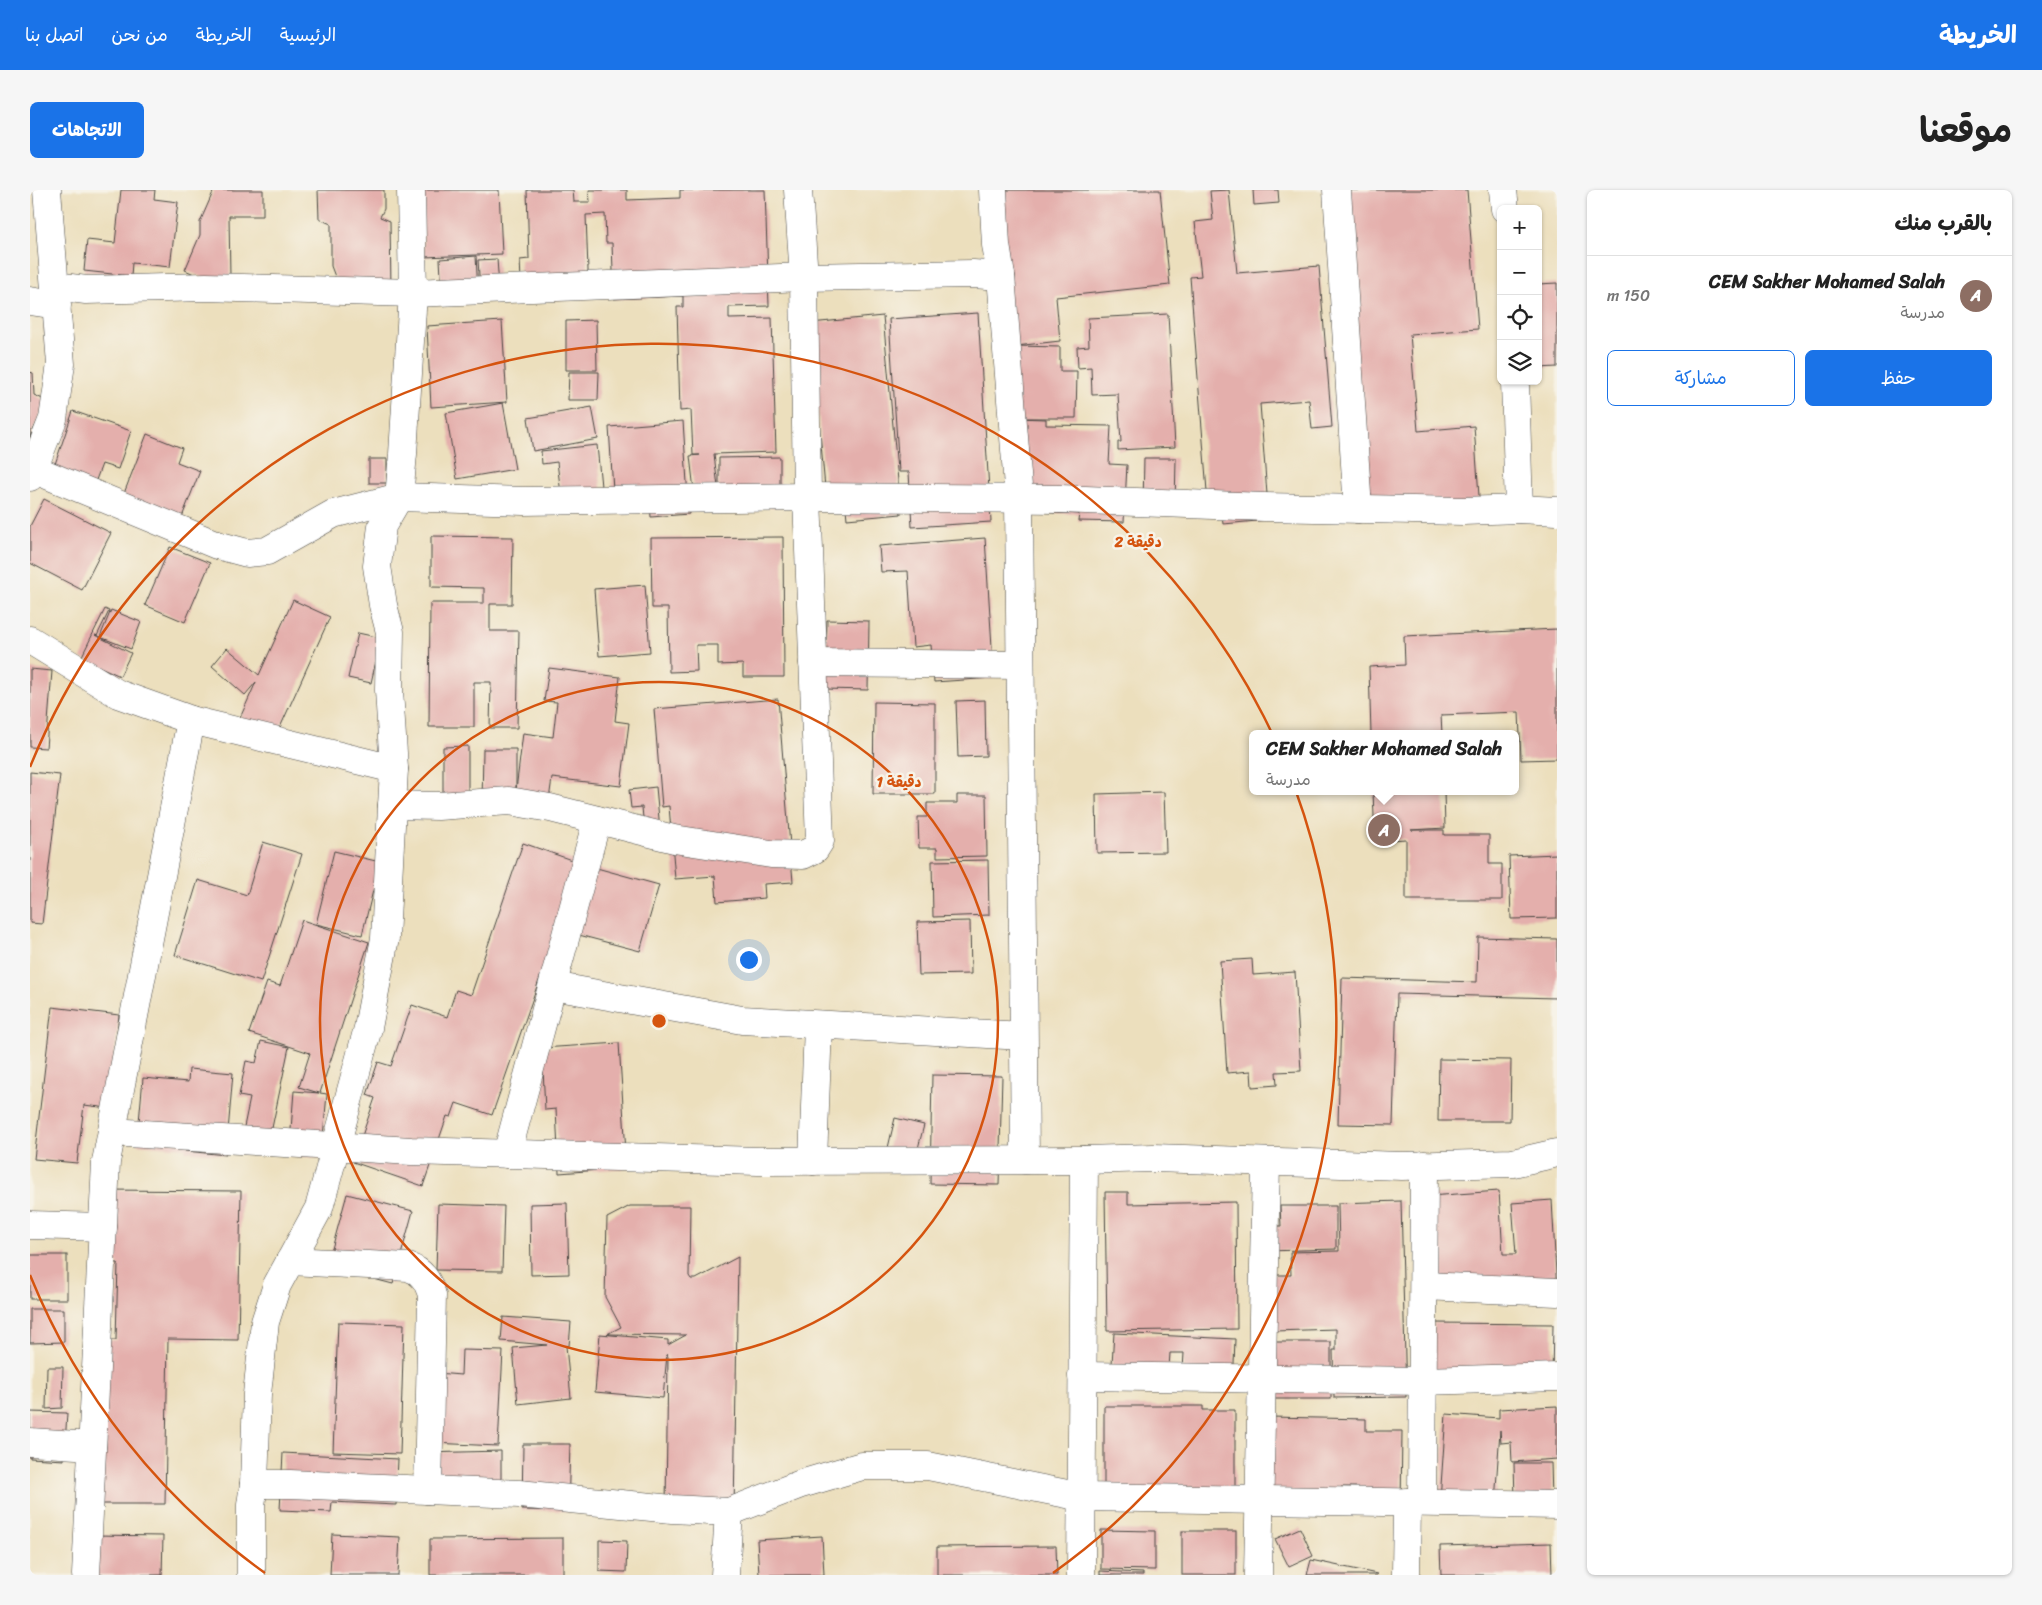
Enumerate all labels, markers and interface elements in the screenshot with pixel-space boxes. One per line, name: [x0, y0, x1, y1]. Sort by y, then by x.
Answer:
text: الخريطة: [1939, 14, 2017, 56]
text: اتصل بنا: [25, 19, 84, 51]
text: من نحن: [112, 19, 168, 51]
text: الخريطة: [196, 19, 252, 51]
text: الرئيسية: [280, 19, 336, 51]
text: موقعنا: [1919, 99, 2012, 161]
button: الاتجاهات: [30, 102, 144, 158]
text: بالقرب منك: [1894, 204, 1992, 242]
map controls: [1497, 205, 1542, 385]
button: +: [1497, 205, 1542, 250]
button: −: [1497, 250, 1542, 295]
text: CEM Sakher Mohamed Salah: [1709, 265, 1945, 298]
text: 150 m: [1607, 281, 1650, 310]
text: A: [1971, 281, 1981, 310]
button: locate: [1497, 295, 1542, 340]
text: مدرسة: [1900, 298, 1945, 327]
button: layers: [1497, 340, 1542, 385]
button: مشاركة: [1607, 350, 1795, 406]
button: حفظ: [1805, 350, 1992, 406]
text: 2 دقيقة: [1113, 529, 1162, 555]
popup: [1249, 730, 1519, 795]
text: CEM Sakher Mohamed Salah: [1266, 732, 1502, 765]
text: مدرسة: [1266, 765, 1311, 794]
text: 1 دقيقة: [877, 769, 922, 795]
pin: A: [1368, 811, 1400, 849]
your location: [736, 947, 762, 973]
centre of rings: [650, 1012, 668, 1030]

